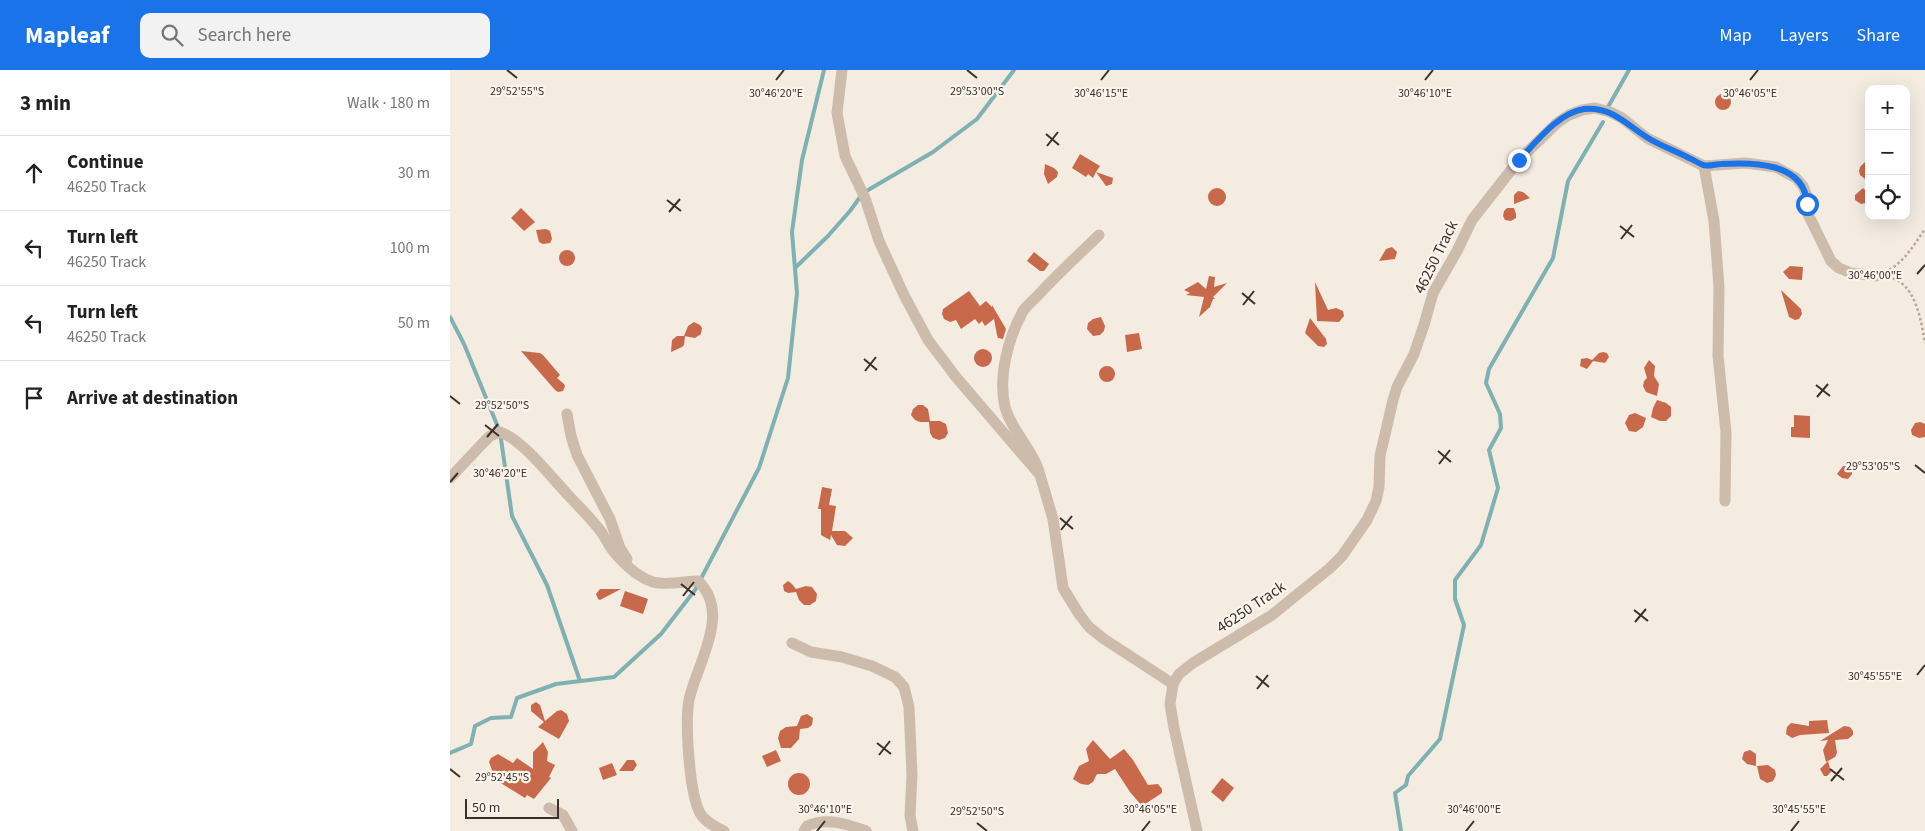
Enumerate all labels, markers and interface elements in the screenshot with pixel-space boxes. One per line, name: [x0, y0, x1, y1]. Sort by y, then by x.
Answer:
search box: [140, 13, 490, 58]
text: Mapleaf: [25, 18, 110, 53]
icon: search: [158, 21, 186, 49]
text: Search here: [198, 22, 291, 49]
text: Map: [1720, 23, 1752, 48]
text: Layers: [1780, 23, 1829, 48]
text: Share: [1857, 23, 1900, 48]
text: 29°52'55"S: [490, 83, 544, 100]
text: 29°53'00"S: [950, 83, 1004, 100]
text: 30°46'20"E: [749, 85, 803, 102]
text: 30°46'15"E: [1074, 85, 1128, 102]
text: 30°46'10"E: [1398, 85, 1452, 102]
text: 30°46'05"E: [1723, 85, 1777, 102]
map controls: [1865, 85, 1910, 220]
button: +: [1865, 85, 1910, 130]
text: 3 min: [20, 88, 71, 118]
text: Walk · 180 m: [347, 92, 430, 114]
button: −: [1865, 130, 1910, 175]
text: Continue: [67, 149, 144, 176]
route end: [1508, 149, 1531, 172]
icon: ahead: [20, 159, 48, 187]
text: 30 m: [398, 162, 430, 184]
button: locate: [1865, 175, 1910, 220]
text: 46250 Track: [67, 176, 146, 198]
route start: [1796, 193, 1819, 216]
street label: 46250 Track: [1409, 216, 1463, 297]
text: Turn left: [67, 224, 138, 251]
icon: left: [20, 234, 48, 262]
text: 100 m: [390, 237, 430, 259]
text: 46250 Track: [67, 251, 146, 273]
text: 30°46'00"E: [1848, 267, 1902, 284]
text: Turn left: [67, 299, 138, 326]
icon: left: [20, 309, 48, 337]
text: 50 m: [398, 312, 430, 334]
text: 46250 Track: [67, 326, 146, 348]
icon: arrive: [20, 384, 48, 412]
text: Arrive at destination: [67, 385, 238, 412]
text: 29°52'50"S: [475, 397, 529, 414]
text: 29°53'05"S: [1846, 458, 1900, 475]
text: 30°46'20"E: [473, 465, 527, 482]
street label: 46250 Track: [1212, 576, 1290, 638]
text: 30°45'55"E: [1848, 668, 1902, 685]
text: 29°52'45"S: [475, 769, 529, 786]
scale bar: [465, 796, 559, 819]
text: 50 m: [472, 798, 500, 818]
text: 30°46'10"E: [798, 801, 852, 818]
text: 30°46'05"E: [1123, 801, 1177, 818]
text: 30°46'00"E: [1447, 801, 1501, 818]
text: 30°45'55"E: [1772, 801, 1826, 818]
text: 29°52'50"S: [950, 803, 1004, 820]

